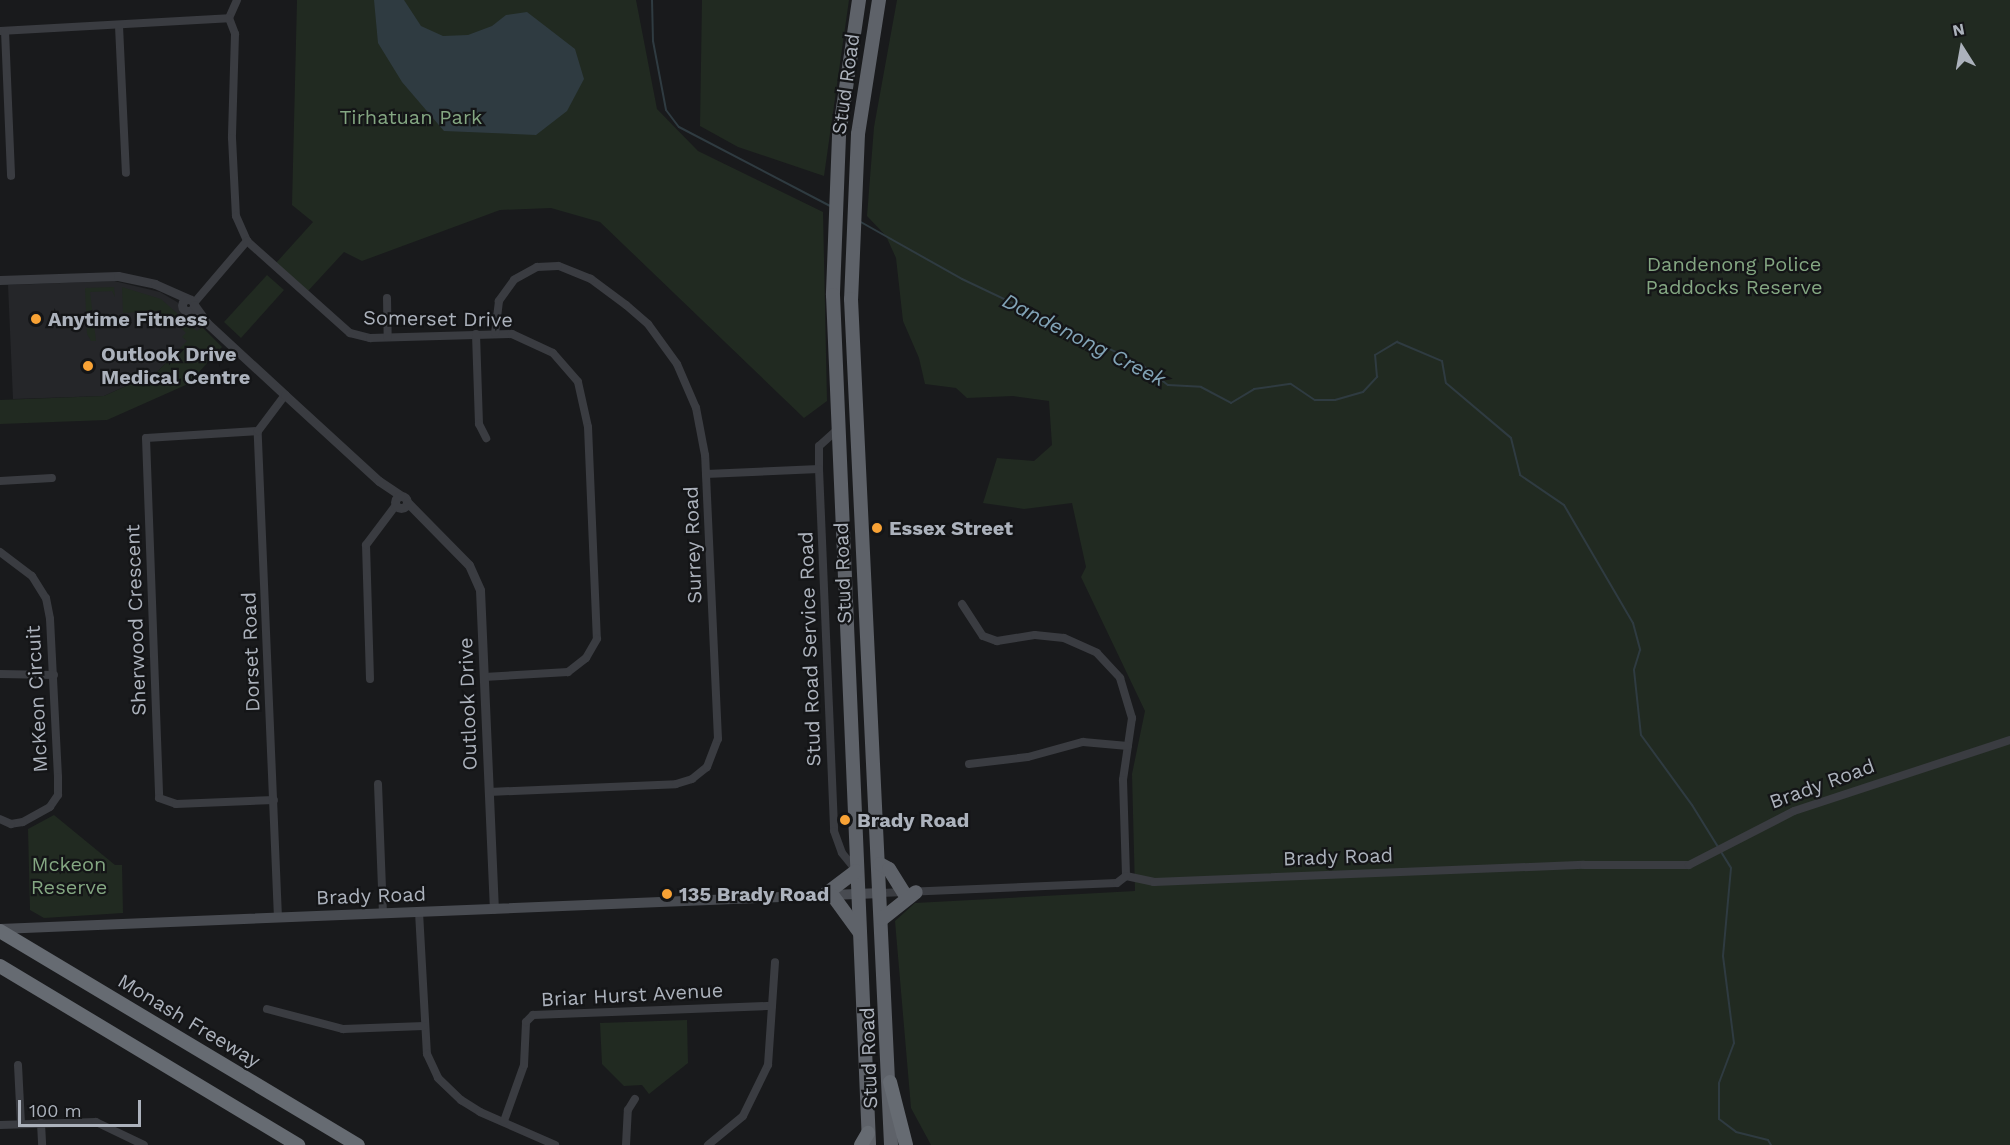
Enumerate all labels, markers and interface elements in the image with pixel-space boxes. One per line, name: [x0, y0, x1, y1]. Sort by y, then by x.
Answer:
north arrow: [1932, 18, 1992, 78]
text: N: [1951, 19, 1966, 40]
street label: Stud Road: [827, 32, 865, 136]
park label: Tirhatuan Park: [340, 105, 482, 129]
park label: Dandenong Police Paddocks Reserve: [1646, 253, 1822, 300]
water label: Dandenong Creek: [998, 288, 1170, 392]
street label: Somerset Drive: [363, 306, 513, 332]
place label: Anytime Fitness: [48, 307, 208, 331]
marker: Anytime Fitness: [29, 312, 43, 326]
place label: Outlook Drive Medical Centre: [101, 342, 251, 389]
marker: Outlook Drive Medical Centre: [79, 357, 97, 375]
street label: Surrey Road: [679, 486, 707, 604]
place label: Essex Street: [889, 516, 1013, 540]
marker: Essex Street: [870, 521, 884, 535]
street label: Stud Road: [829, 522, 857, 624]
street label: Sherwood Crescent: [121, 524, 151, 716]
street label: Stud Road Service Road: [794, 531, 826, 767]
street label: Dorset Road: [237, 592, 265, 712]
street label: McKeon Circuit: [21, 625, 53, 773]
street label: Outlook Drive: [454, 637, 482, 771]
street label: Brady Road: [1766, 754, 1878, 814]
place label: Brady Road: [857, 808, 970, 832]
marker: Brady Road: [838, 813, 852, 827]
street label: Brady Road: [1282, 843, 1394, 871]
park label: Mckeon Reserve: [31, 853, 107, 900]
street label: Brady Road: [315, 882, 427, 910]
place label: 135 Brady Road: [679, 882, 830, 906]
marker: 135 Brady Road: [660, 887, 674, 901]
street label: Monash Freeway: [113, 969, 265, 1073]
street label: Briar Hurst Avenue: [540, 978, 724, 1012]
street label: Stud Road: [855, 1007, 883, 1109]
scale bar: [21, 1088, 144, 1126]
text: 100 m: [29, 1100, 82, 1121]

